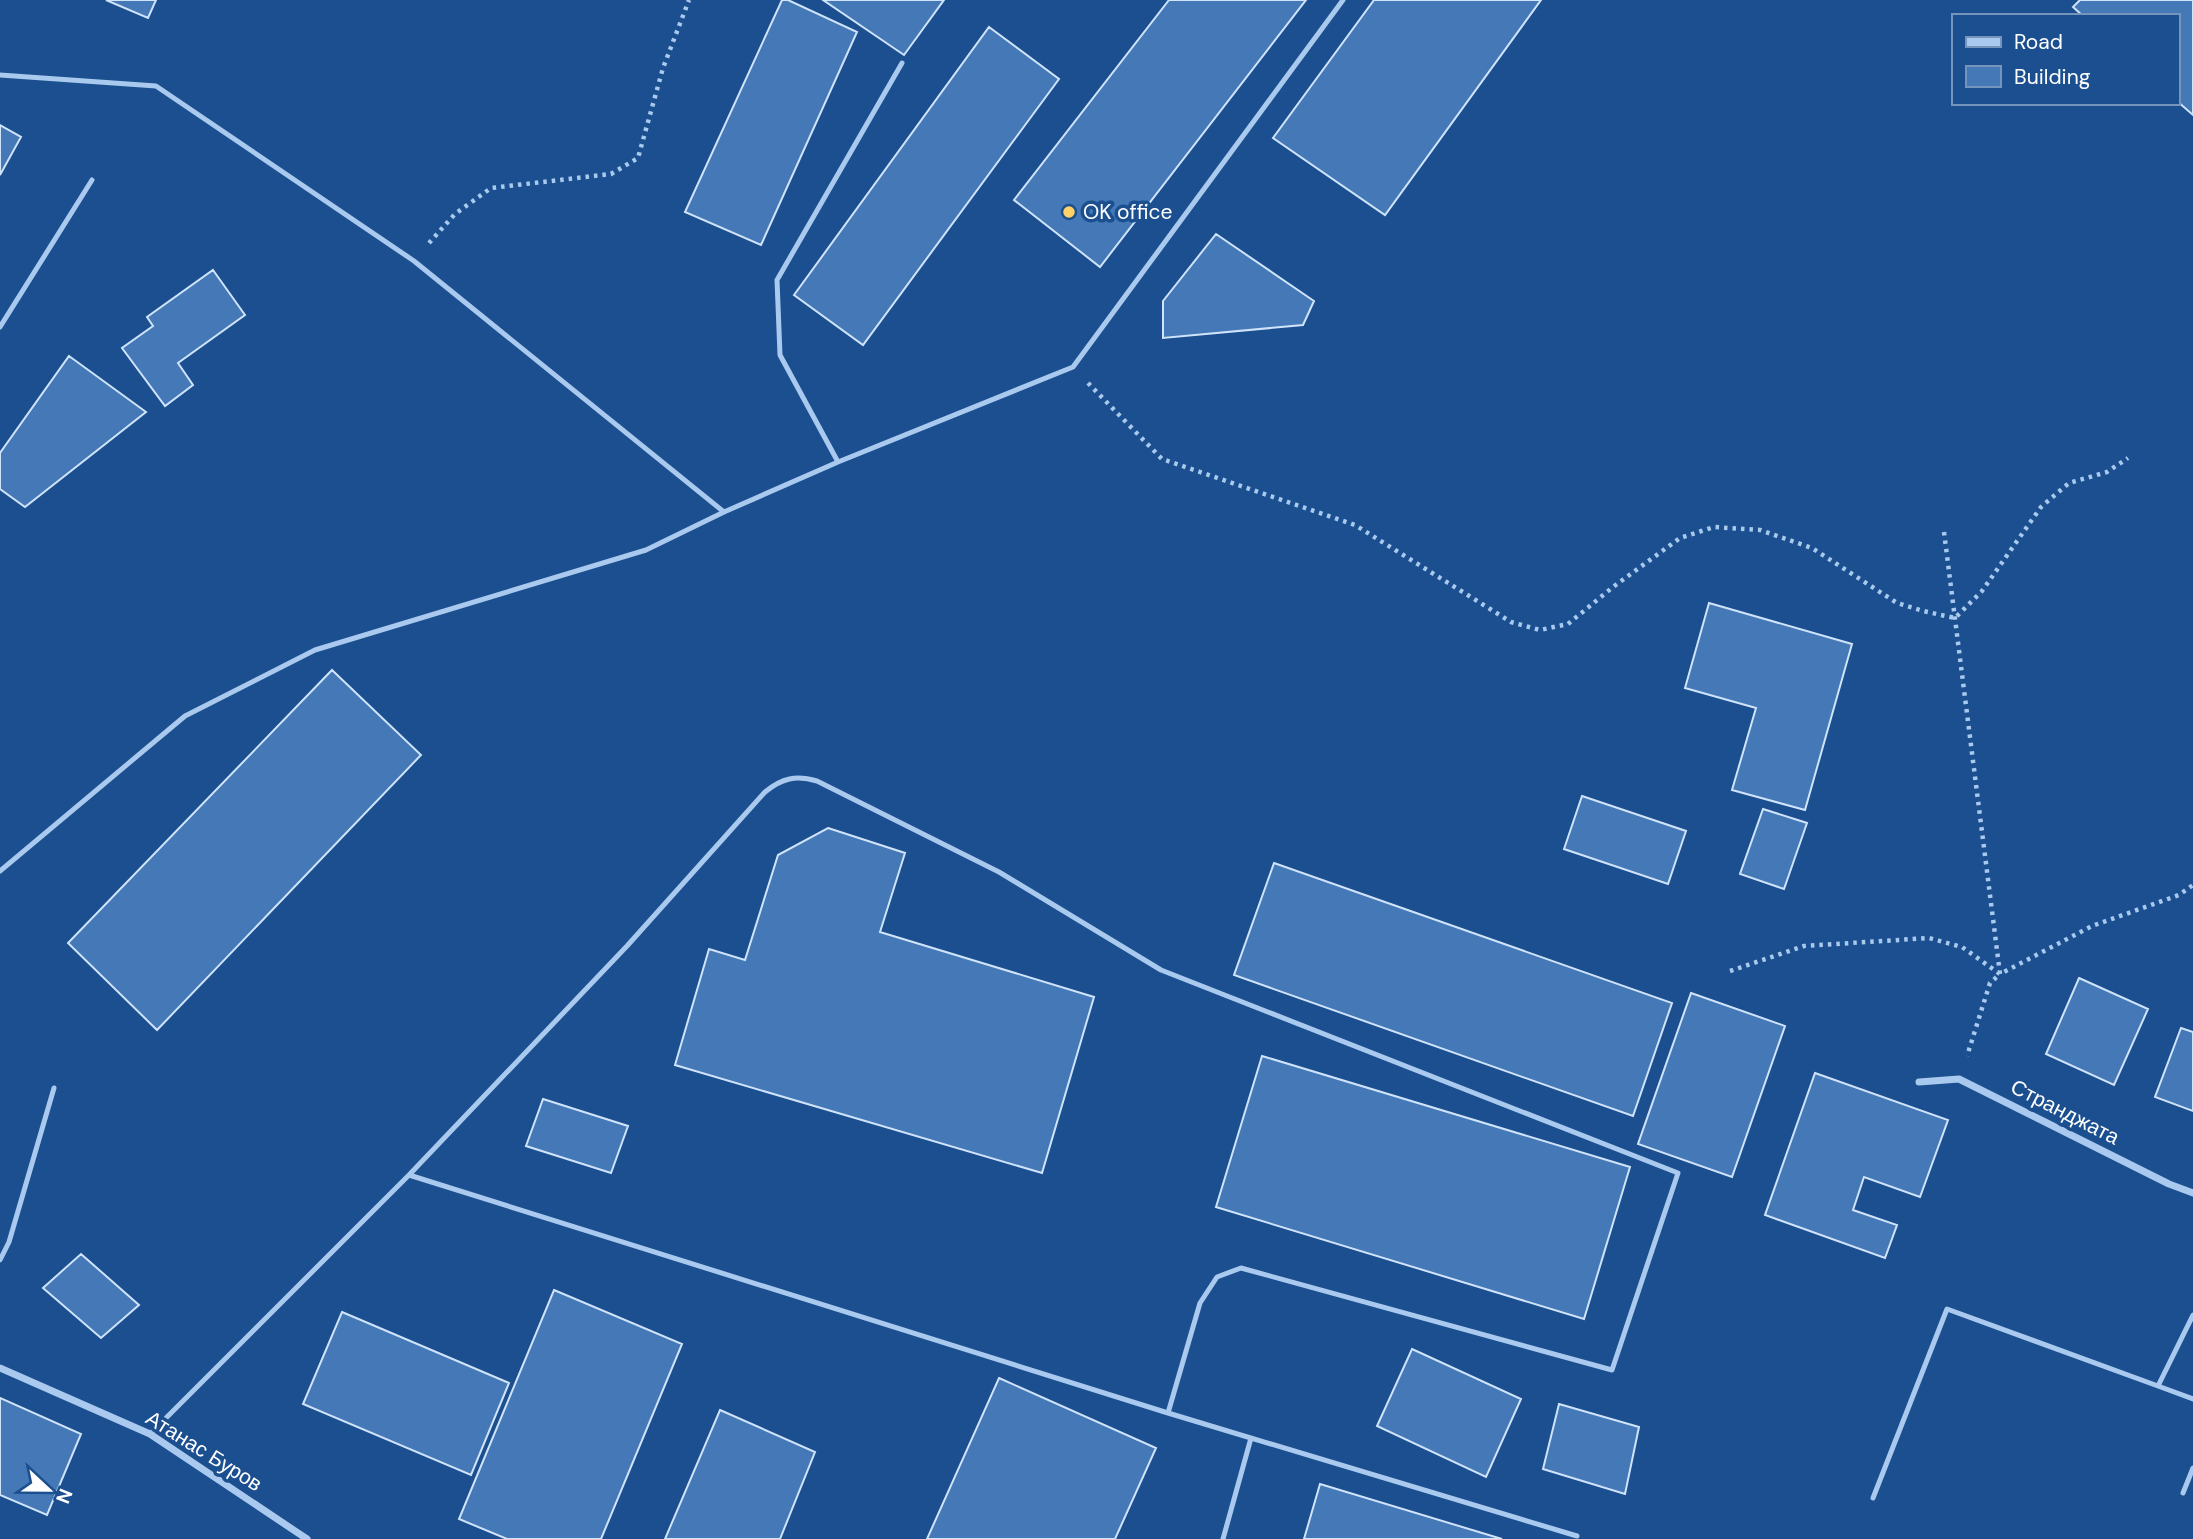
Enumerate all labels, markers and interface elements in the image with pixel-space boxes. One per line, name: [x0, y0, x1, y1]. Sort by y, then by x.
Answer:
legend: [1952, 14, 2179, 105]
text: Road: [2014, 28, 2063, 56]
text: Building: [2014, 63, 2091, 91]
place label: OK office: [1083, 198, 1173, 226]
marker: OK office: [1061, 204, 1077, 220]
street label: Странджата: [2006, 1073, 2124, 1151]
street label: Атанас Буров: [141, 1404, 267, 1498]
north arrow: [14, 1455, 84, 1525]
text: N: [50, 1485, 78, 1507]

